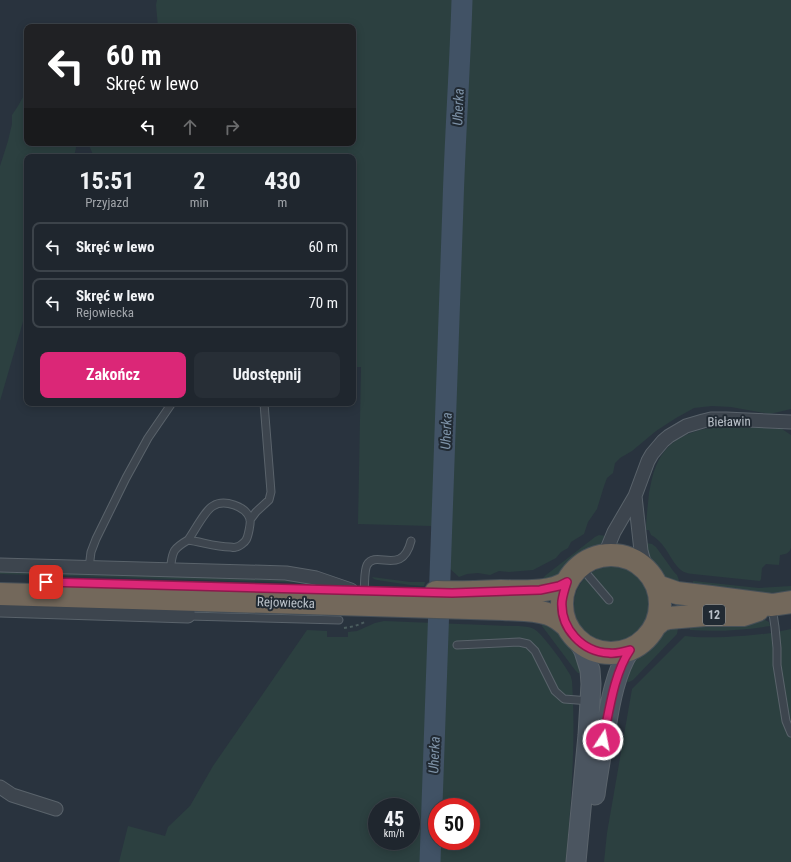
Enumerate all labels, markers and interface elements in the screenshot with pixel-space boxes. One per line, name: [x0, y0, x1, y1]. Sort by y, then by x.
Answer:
text: 60 m: [106, 39, 162, 72]
icon: left: [40, 40, 92, 92]
text: Skręć w lewo: [106, 73, 199, 94]
water label: Uherka: [449, 88, 467, 126]
icon: left: [137, 116, 159, 138]
icon: ahead: [179, 116, 201, 138]
icon: right: [221, 116, 243, 138]
text: 15:51: [79, 167, 134, 195]
text: 2: [193, 167, 205, 195]
text: 430: [264, 167, 301, 195]
text: Przyjazd: [85, 195, 129, 210]
text: min: [190, 195, 209, 210]
text: m: [278, 195, 287, 210]
icon: left: [42, 236, 64, 258]
text: Skręć w lewo: [76, 238, 155, 256]
text: 60 m: [308, 238, 338, 256]
text: Skręć w lewo: [76, 287, 155, 305]
icon: left: [42, 292, 64, 314]
text: 70 m: [308, 294, 338, 312]
text: Rejowiecka: [76, 305, 134, 320]
button: Zakończ: [40, 352, 186, 398]
button: Udostępnij: [194, 352, 340, 398]
water label: Uherka: [437, 412, 455, 450]
street label: Bieławin: [707, 414, 751, 429]
pin: [29, 565, 63, 599]
icon: arrive: [35, 571, 57, 593]
street label: Rejowiecka: [257, 594, 315, 611]
road number: 12: [703, 605, 725, 625]
position arrow: [582, 719, 624, 761]
water label: Uherka: [425, 736, 443, 774]
speed limit sign: 50: [428, 798, 480, 850]
text: 45: [384, 807, 404, 831]
text: km/h: [384, 828, 404, 839]

